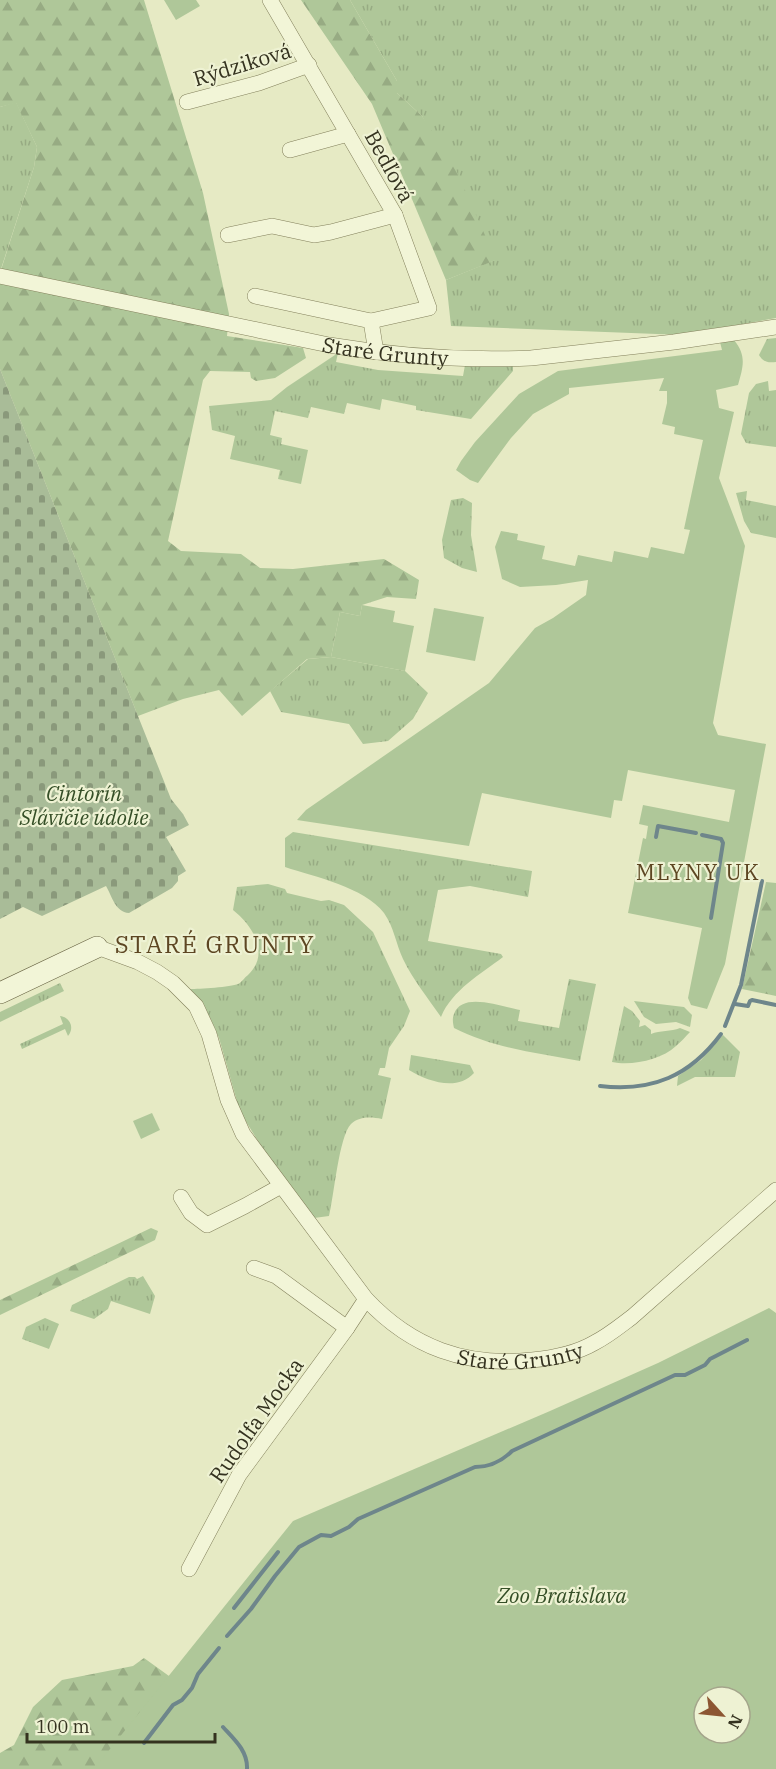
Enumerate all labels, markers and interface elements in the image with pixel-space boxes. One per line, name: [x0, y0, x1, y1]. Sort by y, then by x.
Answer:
street label: Rýdziková: [190, 36, 294, 92]
street label: Bedľová: [359, 125, 421, 207]
street label: Staré Grunty: [320, 330, 450, 372]
park label: Cintorín Slávičie údolie: [19, 779, 149, 831]
district label: MLYNY UK: [636, 857, 760, 886]
district label: STARÉ GRUNTY: [115, 928, 315, 960]
street label: Staré Grunty: [455, 1335, 588, 1375]
street label: Rudolfa Mocka: [203, 1352, 309, 1488]
park label: Zoo Bratislava: [496, 1581, 627, 1609]
north arrow: [692, 1685, 752, 1745]
scale bar: [27, 1706, 214, 1744]
text: N: [724, 1712, 747, 1732]
text: 100 m: [36, 1715, 90, 1738]

